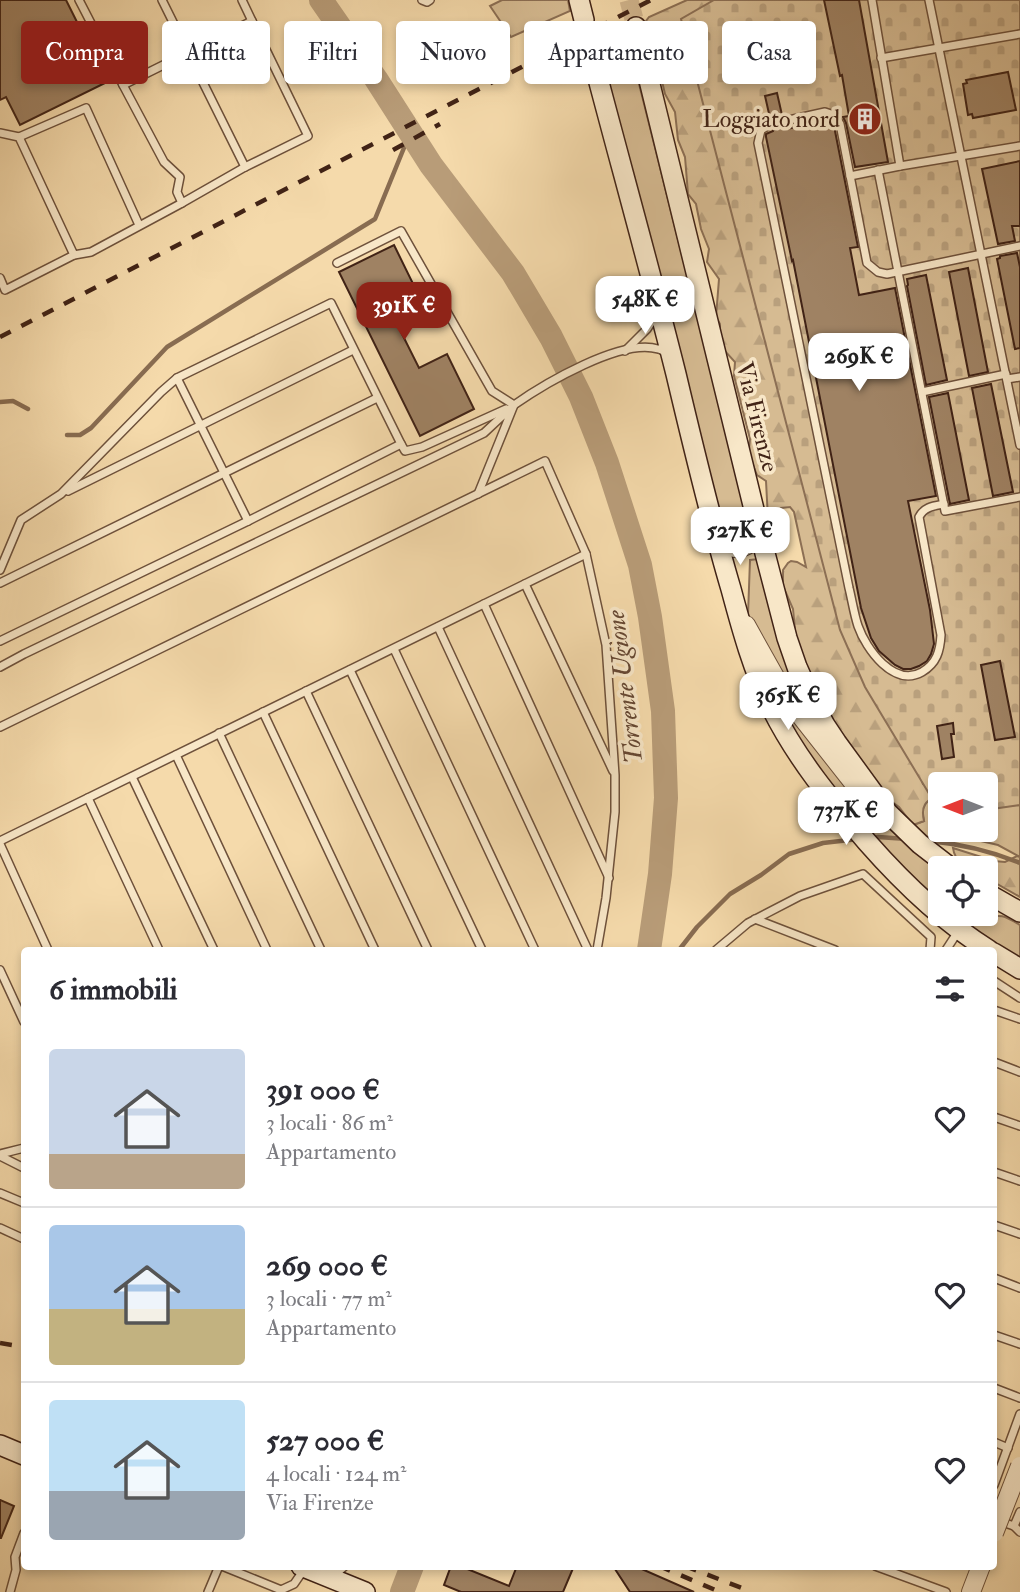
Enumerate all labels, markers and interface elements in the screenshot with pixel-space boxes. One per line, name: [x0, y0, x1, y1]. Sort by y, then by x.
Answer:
chip: Compra: [21, 21, 148, 84]
chip: Affitta: [162, 21, 270, 84]
chip: Filtri: [284, 21, 382, 84]
chip: Nuovo: [396, 21, 510, 84]
chip: Appartamento: [524, 21, 708, 84]
chip: Casa: [722, 21, 816, 84]
building icon: Loggiato nord: [846, 100, 884, 138]
place label: Loggiato nord: [702, 104, 840, 135]
pin: 548K €: [588, 276, 702, 336]
pin: 391K €: [347, 282, 461, 342]
text: 548K €: [611, 284, 679, 313]
text: 391K €: [372, 290, 436, 319]
pin: 269K €: [802, 334, 916, 393]
text: 269K €: [824, 341, 894, 370]
street label: Via Firenze: [728, 359, 786, 475]
pin: 527K €: [683, 508, 797, 567]
text: 527K €: [707, 515, 773, 544]
water label: Torrente Ugione: [600, 608, 650, 766]
pin: 365K €: [731, 672, 845, 732]
text: 365K €: [756, 680, 820, 709]
north arrow: [928, 772, 998, 842]
map controls: [928, 772, 998, 926]
pin: 737K €: [789, 788, 903, 847]
text: 737K €: [814, 795, 878, 824]
button: locate: [928, 856, 998, 926]
icon: filters: [931, 970, 969, 1008]
text: 6 immobili: [49, 971, 178, 1008]
text: 391 000 €: [266, 1071, 380, 1108]
icon: home: [105, 1077, 189, 1161]
icon: heart: [931, 1100, 969, 1138]
text: 3 locali · 86 m²: [266, 1108, 393, 1137]
text: Appartamento: [266, 1137, 396, 1166]
text: 269 000 €: [266, 1247, 388, 1284]
icon: home: [105, 1253, 189, 1337]
icon: heart: [931, 1276, 969, 1314]
text: 3 locali · 77 m²: [266, 1284, 392, 1313]
text: Appartamento: [266, 1313, 396, 1342]
text: 527 000 €: [266, 1422, 384, 1459]
icon: home: [105, 1428, 189, 1512]
icon: heart: [931, 1451, 969, 1489]
text: 4 locali · 124 m²: [266, 1459, 406, 1488]
text: Via Firenze: [266, 1488, 374, 1517]

